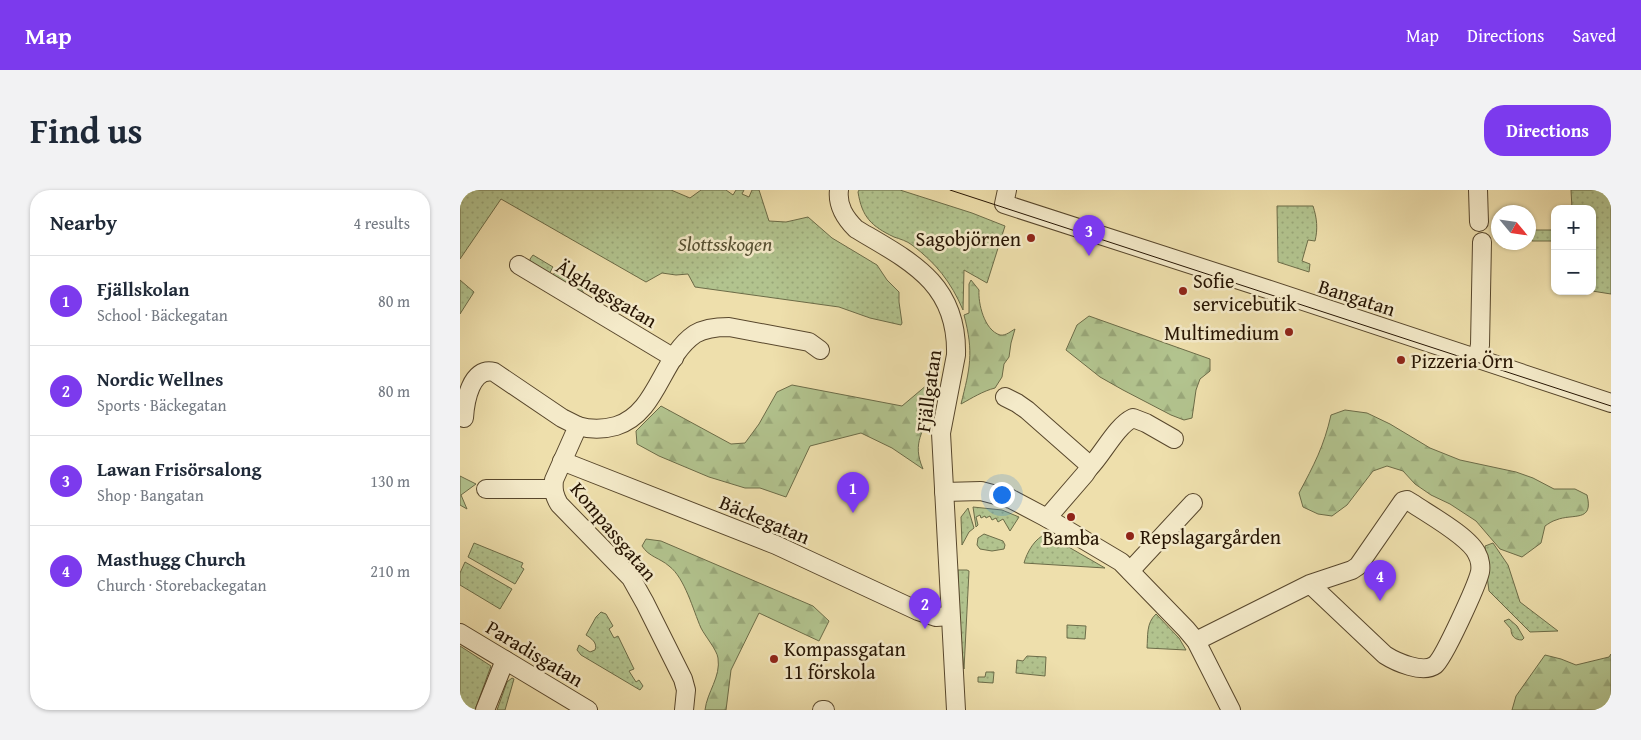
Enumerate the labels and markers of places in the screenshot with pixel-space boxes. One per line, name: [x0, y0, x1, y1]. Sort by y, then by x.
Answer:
pin: 3: [1073, 215, 1105, 256]
place label: Sagobjörnen: [916, 224, 1021, 253]
marker: Sagobjörnen: [1025, 232, 1037, 244]
place label: Sofie servicebutik: [1193, 266, 1297, 318]
marker: Sofie servicebutik: [1177, 285, 1189, 297]
place label: Multimedium: [1164, 318, 1280, 347]
marker: Multimedium: [1283, 326, 1295, 338]
place label: Pizzeria Örn: [1411, 346, 1514, 375]
marker: Pizzeria Örn: [1395, 354, 1407, 366]
pin: 1: [837, 472, 869, 513]
marker: Bamba: [1065, 511, 1077, 523]
place label: Repslagargården: [1140, 522, 1281, 551]
place label: Bamba: [1043, 523, 1100, 552]
marker: Repslagargården: [1124, 530, 1136, 542]
pin: 4: [1364, 560, 1396, 601]
pin: 2: [909, 588, 941, 629]
place label: Kompassgatan 11 förskola: [784, 634, 906, 686]
marker: Kompassgatan 11 förskola: [768, 653, 780, 665]

